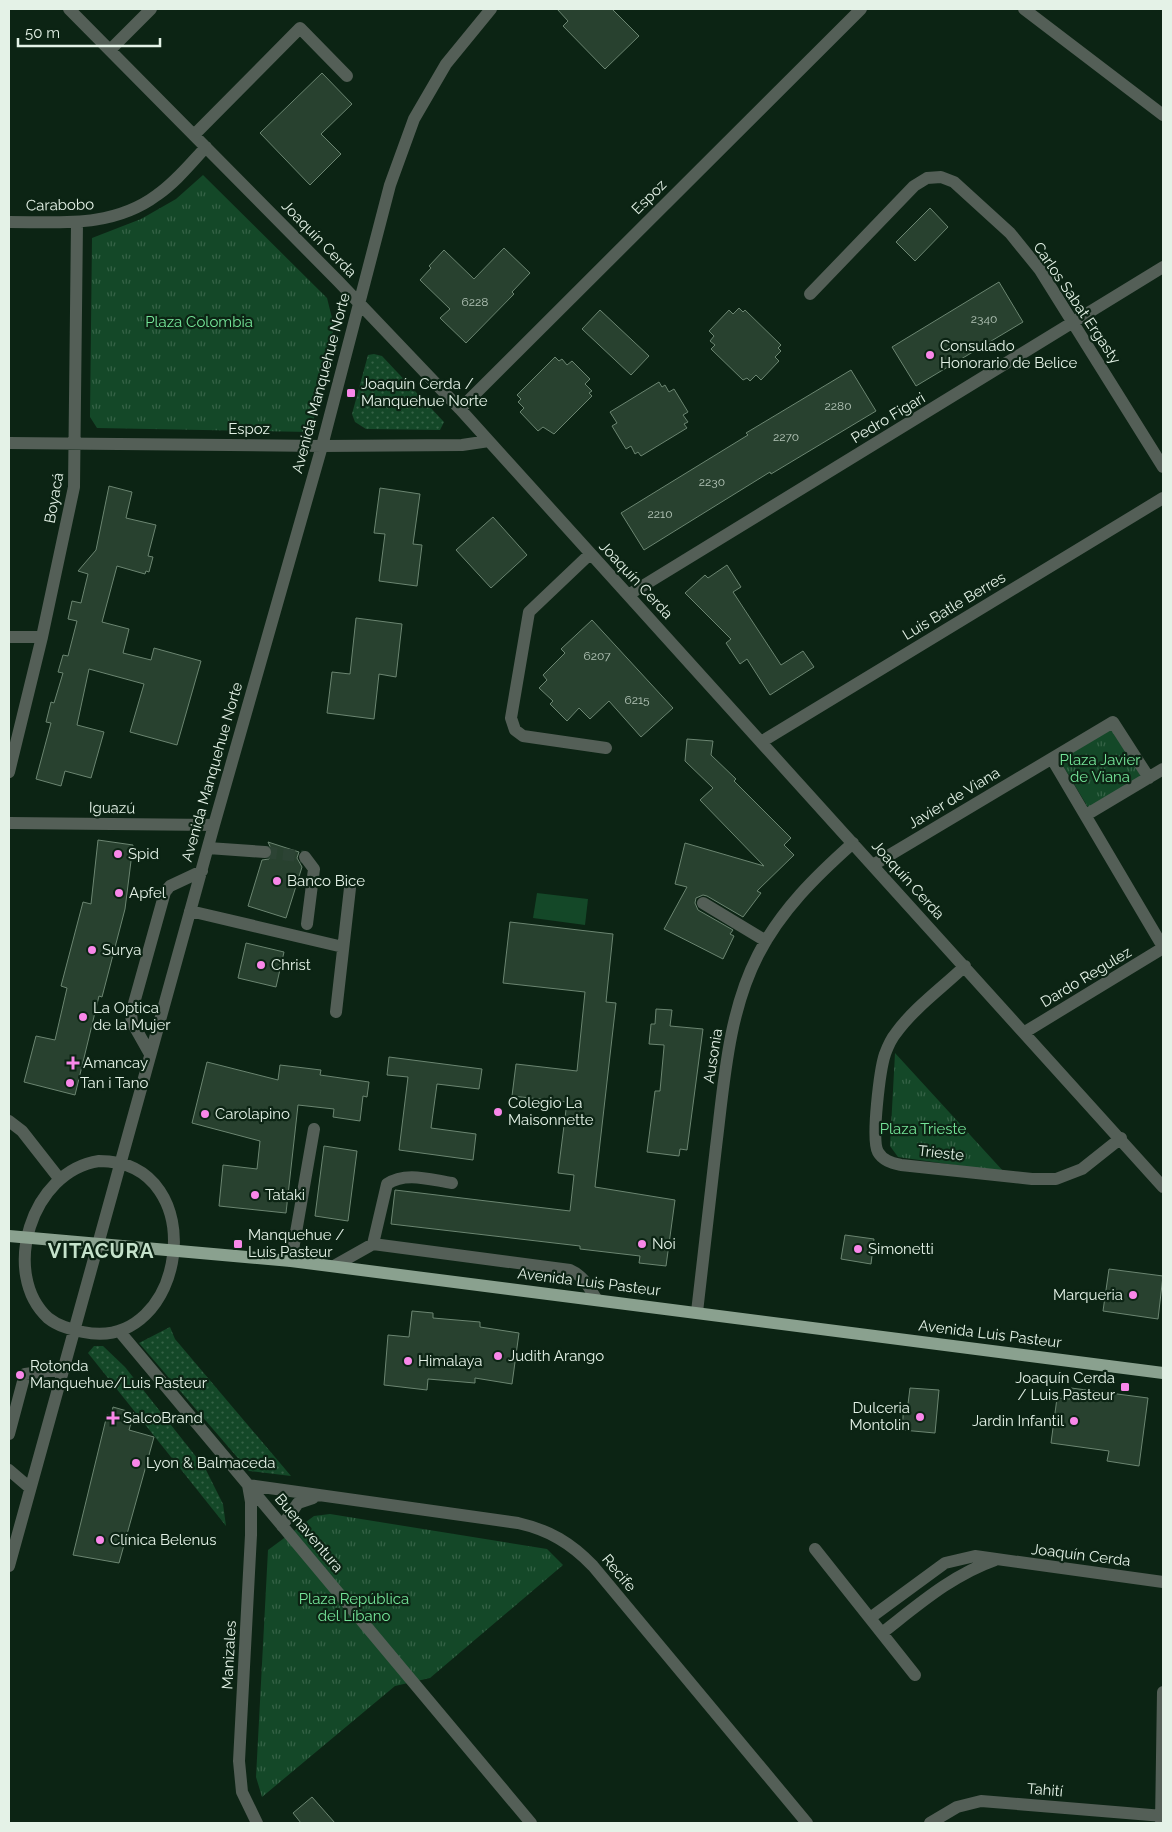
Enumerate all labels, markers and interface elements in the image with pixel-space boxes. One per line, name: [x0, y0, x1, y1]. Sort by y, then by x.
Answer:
scale bar: [18, 15, 160, 47]
text: 50 m: [25, 24, 60, 42]
street label: Espoz: [628, 176, 670, 218]
street label: Carabobo: [26, 195, 94, 215]
street label: Joaquín Cerda: [278, 197, 360, 281]
street label: Carlos Sabat Ergasty: [1029, 239, 1125, 367]
street label: Avenida Manquehue Norte: [288, 291, 354, 475]
house number: 6228: [462, 295, 488, 309]
house number: 2340: [971, 312, 997, 326]
park label: Plaza Colombia: [145, 313, 253, 331]
place label: Consulado Honorario de Belice: [940, 337, 1077, 372]
marker: Consulado Honorario de Belice: [924, 349, 936, 361]
place label: Joaquín Cerda / Manquehue Norte: [361, 375, 488, 410]
marker: Joaquín Cerda / Manquehue Norte: [345, 387, 357, 399]
street label: Pedro Figari: [848, 389, 928, 447]
house number: 2280: [825, 399, 851, 413]
street label: Espoz: [228, 420, 270, 438]
house number: 2270: [773, 430, 799, 444]
street label: Boyacá: [41, 471, 67, 525]
house number: 2230: [699, 475, 725, 489]
house number: 2210: [648, 507, 672, 521]
street label: Joaquín Cerda: [595, 537, 677, 623]
street label: Luis Batle Berres: [899, 568, 1009, 644]
house number: 6207: [583, 649, 611, 663]
street label: Avenida Manquehue Norte: [178, 680, 246, 864]
house number: 6215: [624, 693, 650, 707]
park label: Plaza Javier de Viana: [1060, 751, 1141, 786]
street label: Javier de Viana: [905, 764, 1003, 832]
street label: Iguazú: [89, 799, 135, 817]
street label: Joaquín Cerda: [868, 837, 948, 923]
place label: Spid: [128, 845, 159, 863]
marker: Spid: [112, 848, 124, 860]
place label: Banco Bice: [287, 872, 365, 890]
marker: Banco Bice: [271, 875, 283, 887]
place label: Apfel: [129, 884, 167, 902]
marker: Apfel: [113, 887, 125, 899]
place label: Surya: [102, 941, 141, 959]
street label: Dardo Regulez: [1037, 943, 1135, 1011]
marker: Surya: [86, 944, 98, 956]
place label: Christ: [271, 956, 311, 974]
marker: Christ: [255, 959, 267, 971]
place label: La Optica de la Mujer: [93, 999, 171, 1034]
marker: La Optica de la Mujer: [77, 1011, 89, 1023]
street label: Ausonia: [700, 1027, 726, 1085]
place label: Amancay: [83, 1054, 148, 1072]
marker: Amancay: [67, 1057, 79, 1069]
place label: Tan i Tano: [80, 1074, 148, 1092]
marker: Tan i Tano: [64, 1077, 76, 1089]
place label: Colegio La Maisonnette: [508, 1094, 594, 1129]
place label: Carolapino: [215, 1105, 290, 1123]
marker: Colegio La Maisonnette: [492, 1106, 504, 1118]
marker: Carolapino: [199, 1108, 211, 1120]
park label: Plaza Trieste: [880, 1120, 966, 1138]
street label: Trieste: [917, 1142, 965, 1164]
place label: Tataki: [265, 1186, 305, 1204]
marker: Tataki: [249, 1189, 261, 1201]
place label: Manquehue / Luis Pasteur: [248, 1226, 344, 1261]
place label: Noi: [652, 1235, 676, 1253]
marker: Manquehue / Luis Pasteur: [232, 1238, 244, 1250]
marker: Noi: [636, 1238, 648, 1250]
district label: VITACURA: [48, 1239, 154, 1263]
place label: Simonetti: [868, 1240, 934, 1258]
marker: Simonetti: [852, 1243, 864, 1255]
street label: Avenida Luis Pasteur: [516, 1264, 662, 1300]
place label: Marqueria: [1053, 1286, 1123, 1304]
marker: Marqueria: [1127, 1289, 1139, 1301]
street label: Avenida Luis Pasteur: [917, 1316, 1063, 1352]
place label: Judith Arango: [508, 1347, 604, 1365]
marker: Judith Arango: [492, 1350, 504, 1362]
place label: Himalaya: [418, 1352, 482, 1370]
marker: Himalaya: [402, 1355, 414, 1367]
place label: Rotonda Manquehue/Luis Pasteur: [30, 1357, 208, 1392]
marker: Rotonda Manquehue/Luis Pasteur: [14, 1369, 26, 1381]
place label: Joaquín Cerda / Luis Pasteur: [1015, 1369, 1116, 1404]
marker: Joaquín Cerda / Luis Pasteur: [1119, 1381, 1131, 1393]
place label: Dulceria Montolin: [849, 1399, 910, 1434]
place label: SalcoBrand: [123, 1409, 203, 1427]
marker: Dulceria Montolin: [914, 1411, 926, 1423]
marker: SalcoBrand: [107, 1412, 119, 1424]
place label: Jardin Infantil: [972, 1412, 1065, 1430]
marker: Jardin Infantil: [1068, 1415, 1080, 1427]
place label: Lyon & Balmaceda: [146, 1454, 275, 1472]
marker: Lyon & Balmaceda: [130, 1457, 142, 1469]
street label: Buenaventura: [271, 1490, 347, 1576]
place label: Clínica Belenus: [110, 1531, 216, 1549]
marker: Clínica Belenus: [94, 1534, 106, 1546]
street label: Joaquín Cerda: [1030, 1540, 1132, 1570]
street label: Recife: [598, 1551, 640, 1596]
park label: Plaza República del Líbano: [299, 1590, 409, 1625]
street label: Manizales: [218, 1620, 240, 1690]
street label: Tahití: [1026, 1779, 1064, 1801]

